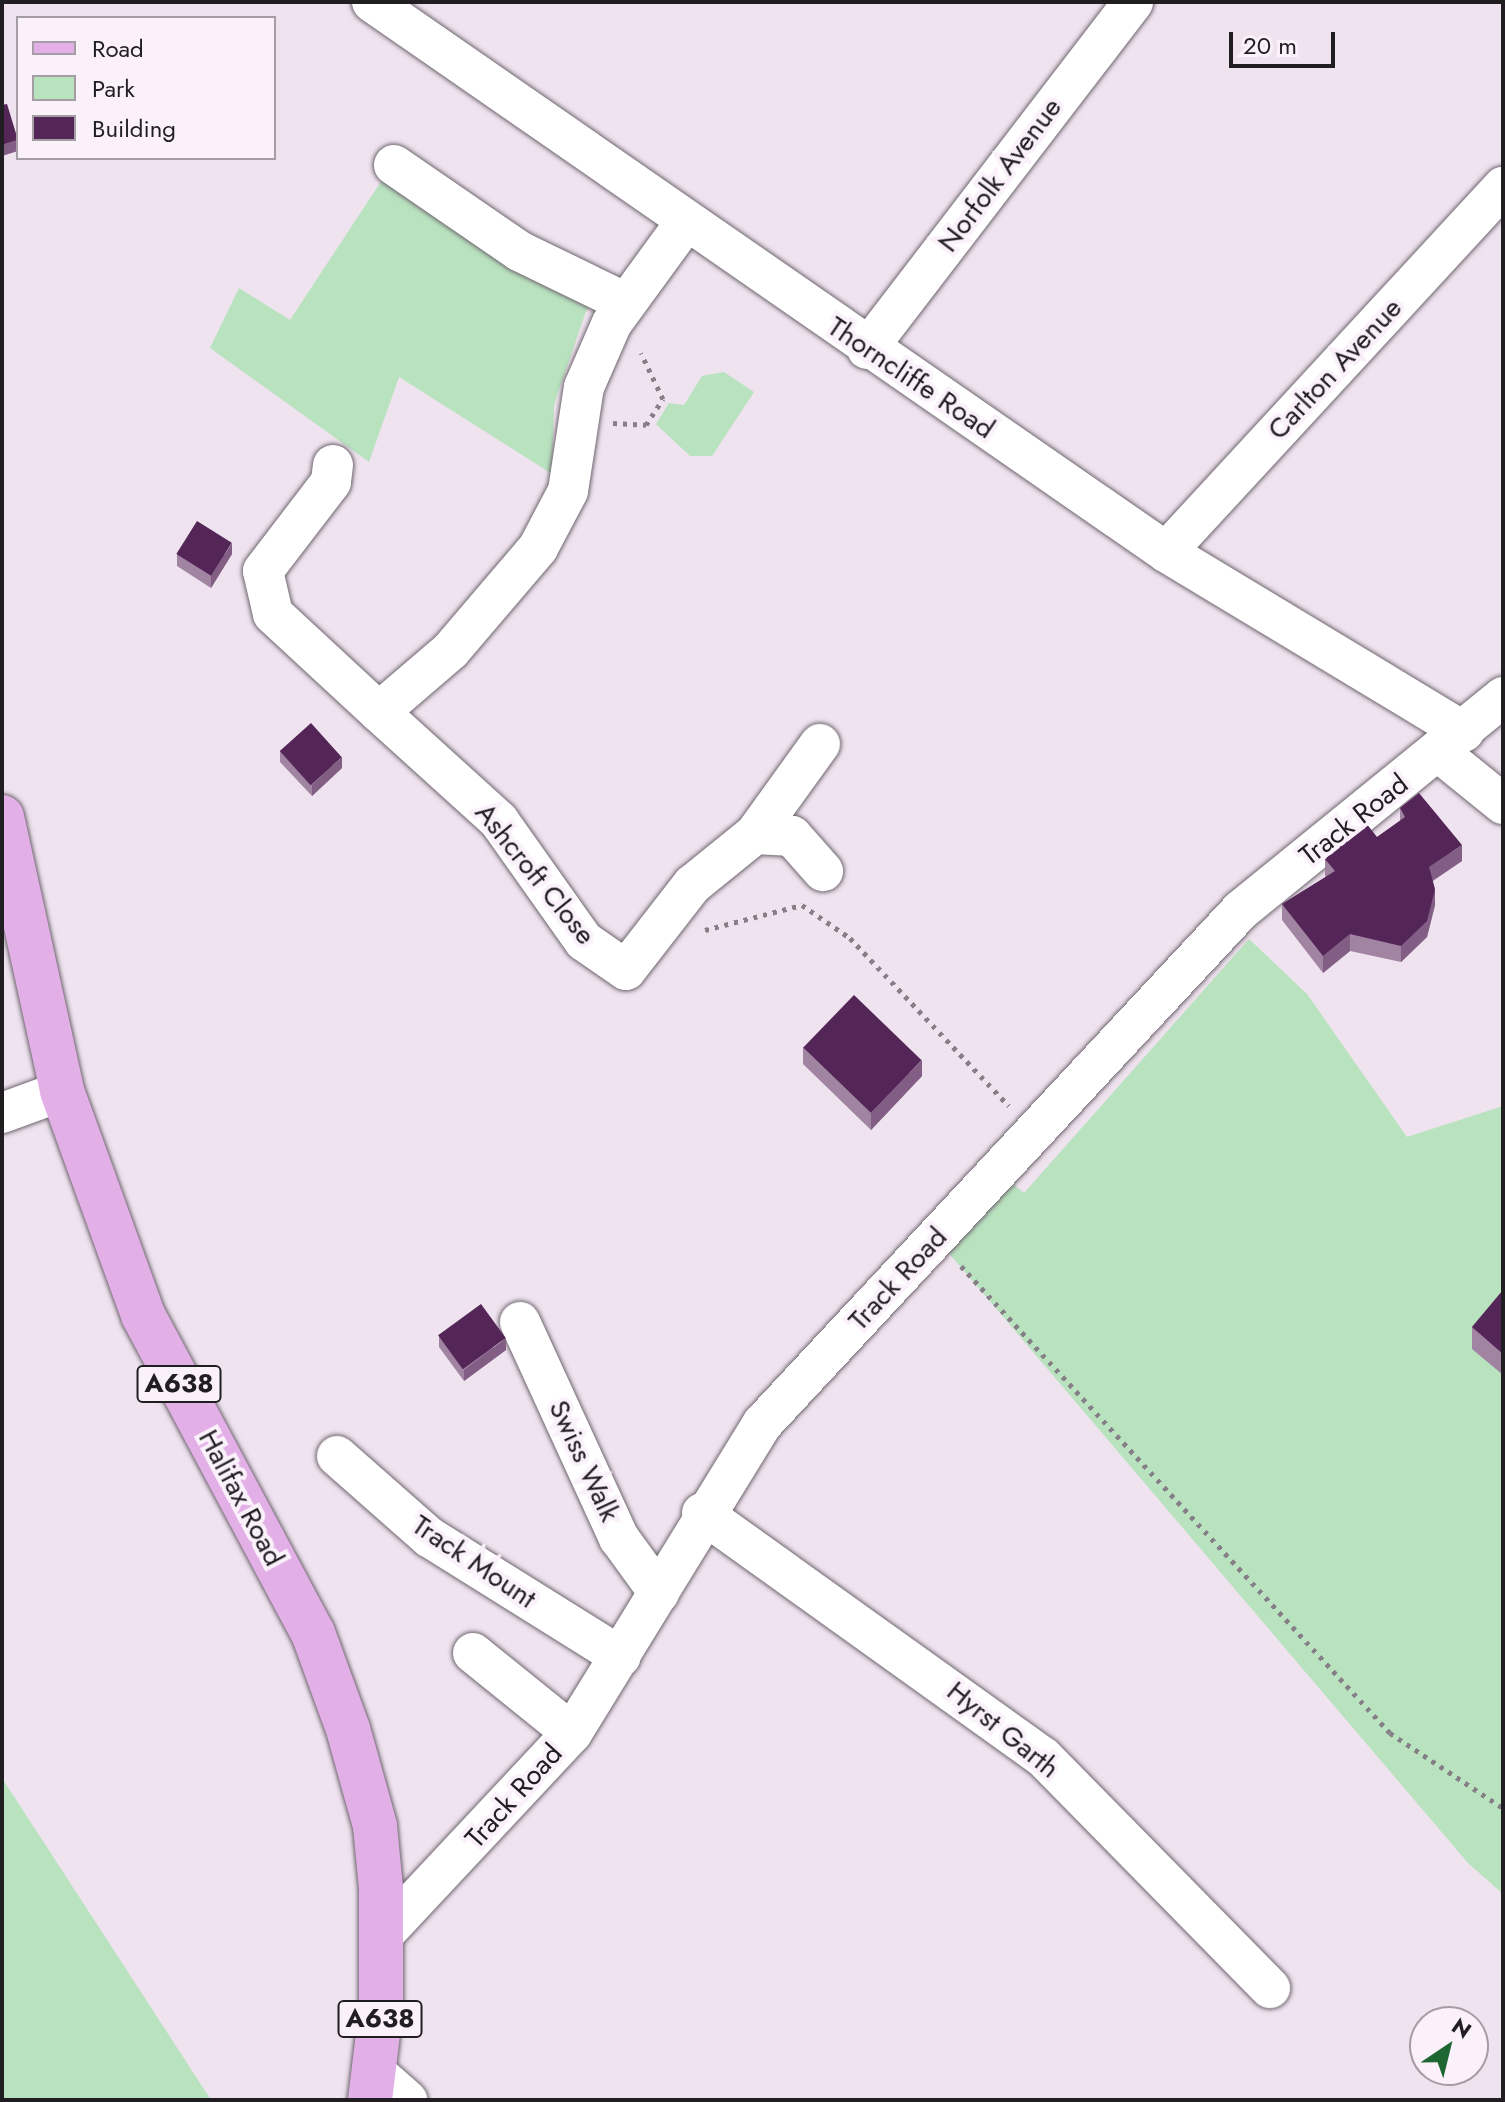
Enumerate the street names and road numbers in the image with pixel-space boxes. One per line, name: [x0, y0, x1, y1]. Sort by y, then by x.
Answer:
street label: Norfolk Avenue: [931, 91, 1069, 259]
street label: Carlton Avenue: [1261, 291, 1409, 447]
street label: Thorncliffe Road: [821, 310, 1001, 446]
street label: Track Road: [1293, 767, 1415, 873]
street label: Ashcroft Close: [468, 797, 602, 951]
street label: Track Road: [842, 1221, 954, 1337]
road number: A638: [135, 1362, 223, 1406]
street label: Swiss Walk: [541, 1395, 627, 1527]
street label: Halifax Road: [191, 1424, 291, 1572]
street label: Track Mount: [406, 1508, 542, 1616]
street label: Hyrst Garth: [940, 1675, 1066, 1785]
street label: Track Road: [459, 1737, 569, 1855]
road number: A638: [336, 1997, 424, 2041]

